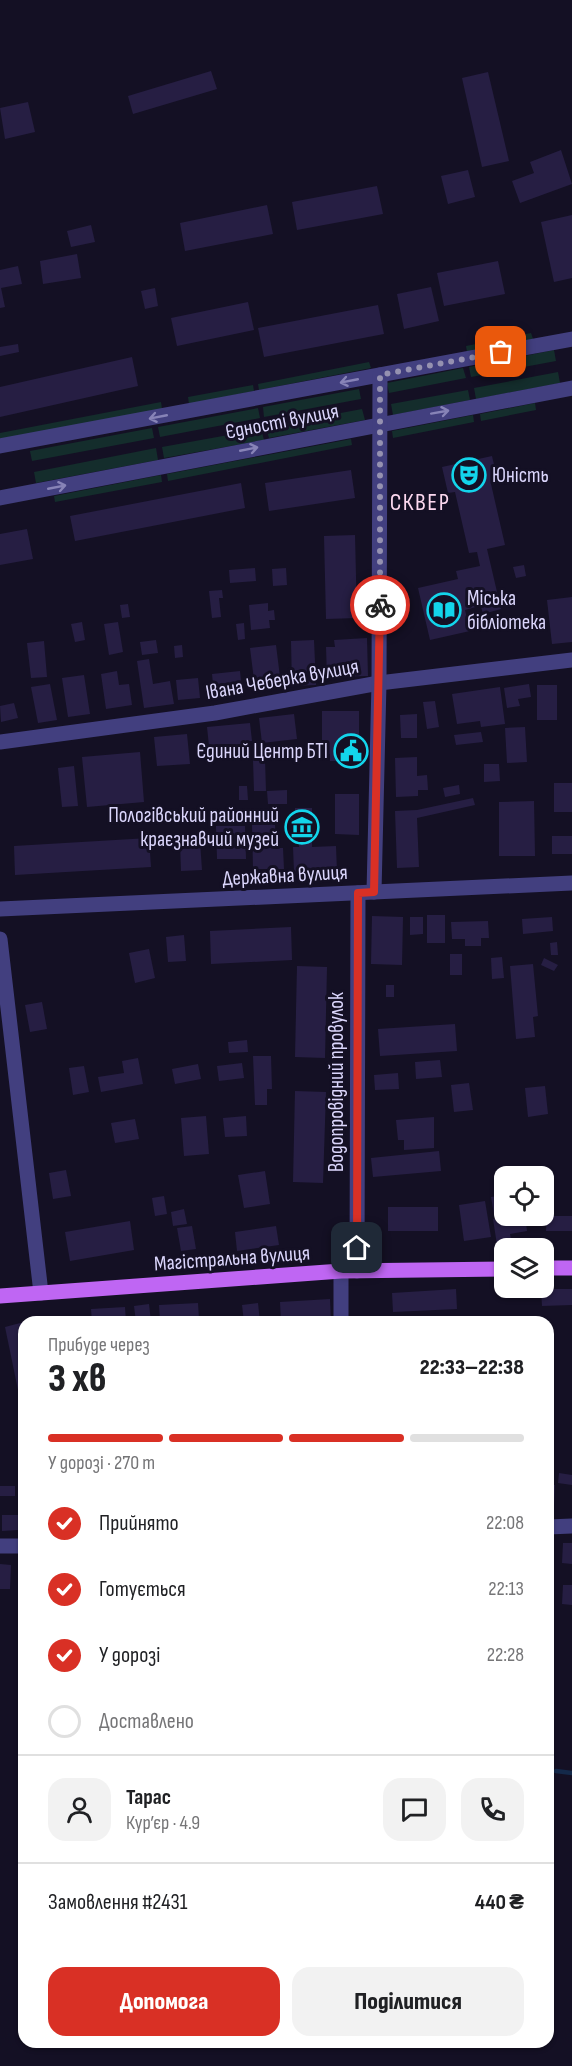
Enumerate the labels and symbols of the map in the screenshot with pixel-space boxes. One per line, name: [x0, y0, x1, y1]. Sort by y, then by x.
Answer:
pin: [475, 326, 526, 377]
one-way arrow: [340, 376, 360, 387]
street label: Єдності вулиця: [223, 398, 341, 445]
one-way arrow: [430, 406, 450, 417]
one-way arrow: [148, 412, 168, 423]
one-way arrow: [238, 443, 258, 454]
theatre icon: Юність: [451, 457, 487, 493]
place label: Юність: [492, 463, 549, 488]
one-way arrow: [47, 481, 67, 492]
district label: СКВЕР: [390, 488, 450, 517]
courier: [350, 575, 410, 635]
place label: Міська бібліотека: [467, 586, 546, 635]
library icon: Міська бібліотека: [426, 592, 462, 628]
street label: Івана Чеберка вулиця: [204, 654, 361, 705]
public building icon: Єдиний Центр БТІ: [333, 733, 369, 769]
place label: Єдиний Центр БТІ: [196, 739, 328, 764]
place label: Пологівський районний краєзнавчий музей: [108, 803, 279, 852]
museum icon: Пологівський районний краєзнавчий музей: [284, 809, 320, 845]
street label: Державна вулиця: [222, 860, 348, 891]
street label: Водопровідний провулок: [324, 992, 349, 1172]
pin: [331, 1222, 382, 1273]
street label: Магістральна вулиця: [153, 1241, 311, 1276]

